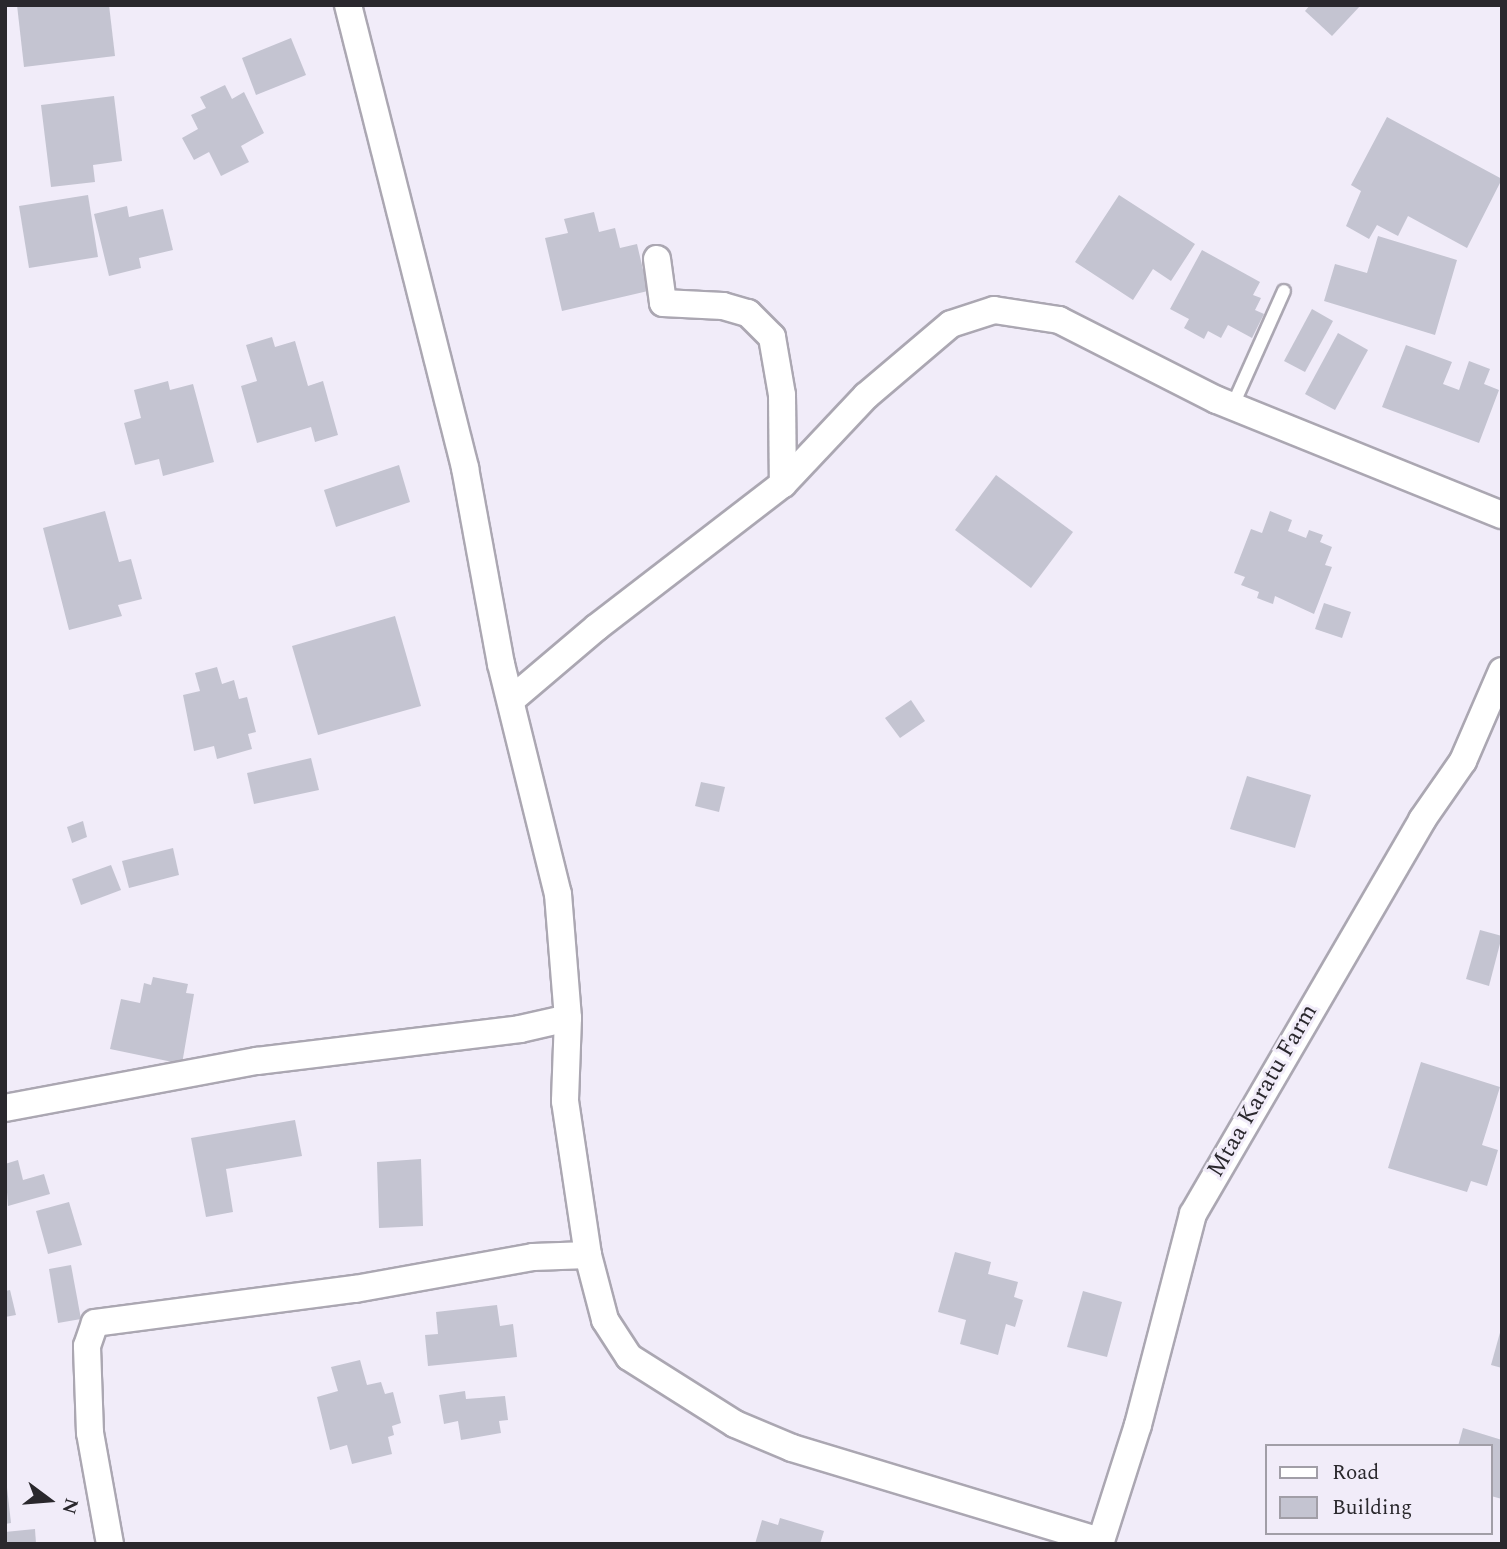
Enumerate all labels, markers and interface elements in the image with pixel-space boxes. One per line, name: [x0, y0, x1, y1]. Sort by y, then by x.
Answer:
street label: Mtaa Karatu Farm: [1202, 999, 1324, 1183]
legend: [1266, 1444, 1493, 1535]
text: Road: [1332, 1457, 1379, 1489]
north arrow: [14, 1465, 84, 1535]
text: Building: [1332, 1492, 1412, 1524]
text: N: [54, 1494, 86, 1517]

